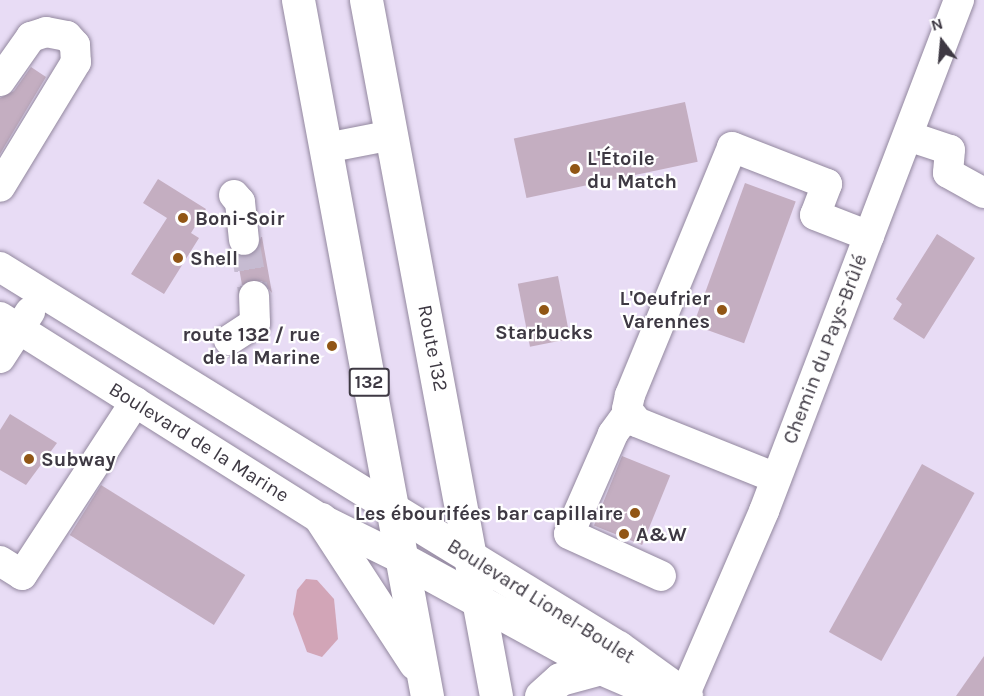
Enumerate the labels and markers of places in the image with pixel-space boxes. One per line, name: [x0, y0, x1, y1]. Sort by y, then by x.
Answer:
place label: L'Étoile du Match: [587, 146, 677, 193]
marker: L'Étoile du Match: [568, 162, 582, 176]
place label: Boni-Soir: [195, 206, 284, 230]
marker: Boni-Soir: [176, 211, 190, 225]
place label: Shell: [190, 246, 238, 270]
marker: Shell: [171, 251, 185, 265]
place label: L'Oeufrier Varennes: [620, 286, 710, 333]
marker: Starbucks: [537, 303, 551, 317]
marker: L'Oeufrier Varennes: [715, 303, 729, 317]
place label: Starbucks: [495, 320, 593, 344]
place label: route 132 / rue de la Marine: [183, 322, 320, 369]
marker: route 132 / rue de la Marine: [325, 339, 339, 353]
place label: Subway: [41, 447, 115, 471]
marker: Subway: [22, 452, 36, 466]
place label: Les ébourifées bar capillaire: [355, 501, 623, 525]
marker: Les ébourifées bar capillaire: [628, 506, 642, 520]
place label: A&W: [636, 522, 687, 546]
marker: A&W: [617, 527, 631, 541]

